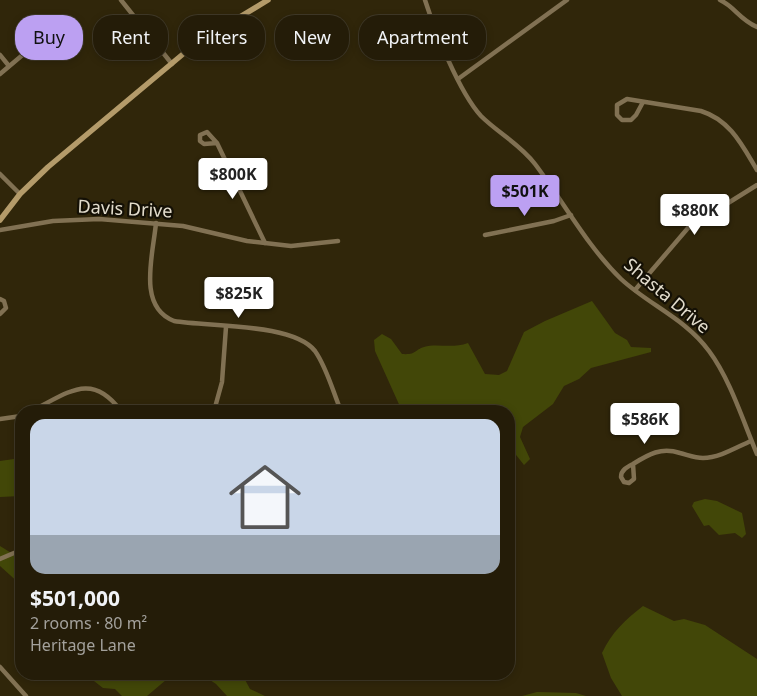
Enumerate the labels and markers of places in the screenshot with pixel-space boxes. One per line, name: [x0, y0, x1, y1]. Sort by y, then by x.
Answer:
pin: $800K: [198, 158, 268, 200]
pin: $501K: [490, 174, 560, 217]
pin: $880K: [660, 194, 730, 236]
pin: $825K: [204, 276, 274, 319]
pin: $586K: [610, 402, 680, 445]

